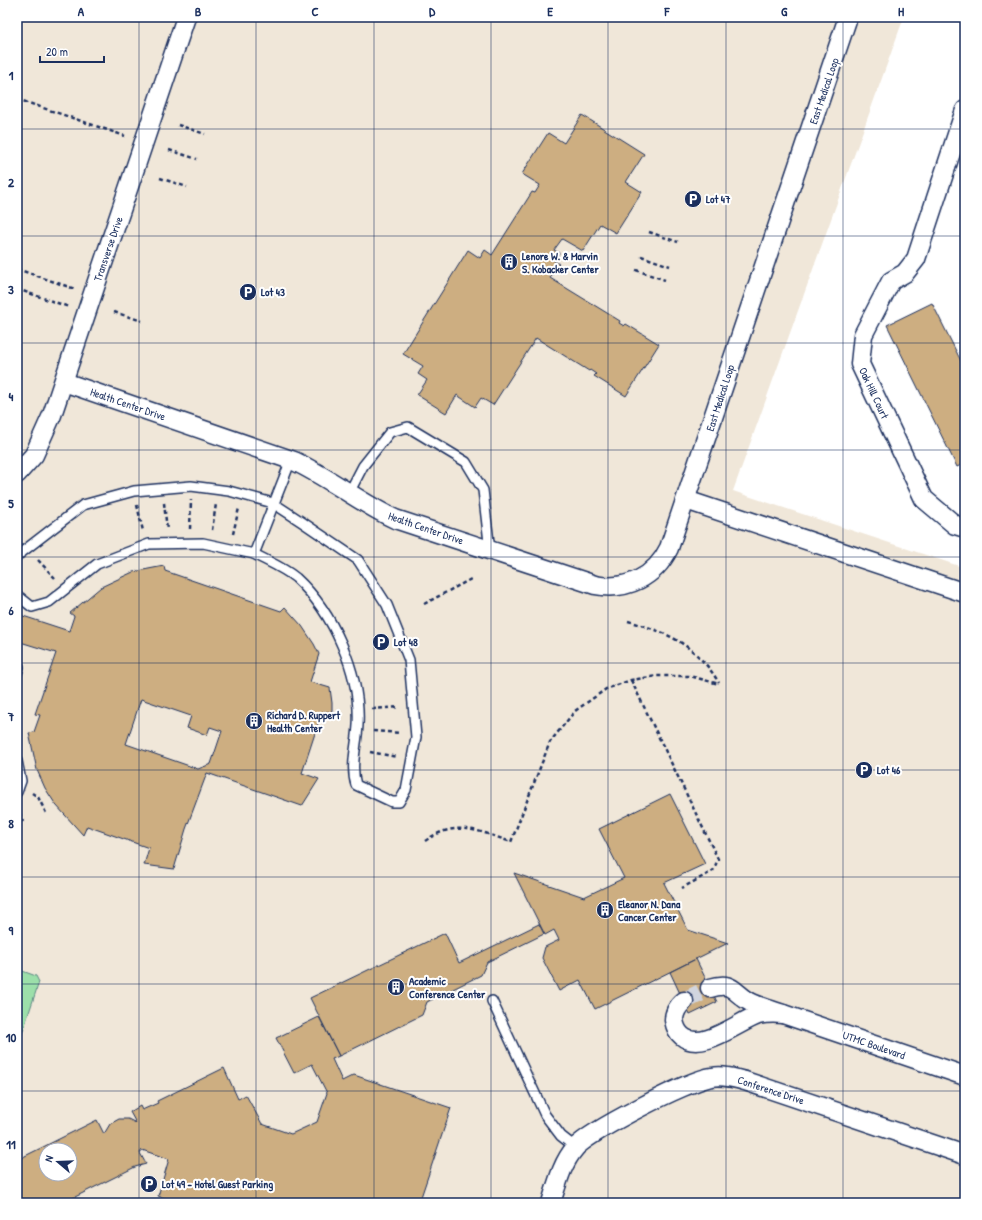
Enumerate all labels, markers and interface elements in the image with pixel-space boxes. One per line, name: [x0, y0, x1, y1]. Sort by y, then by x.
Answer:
text: A: [78, 2, 85, 20]
text: B: [195, 2, 202, 20]
text: C: [311, 2, 319, 20]
text: D: [429, 2, 436, 20]
text: E: [547, 2, 553, 20]
text: F: [664, 2, 671, 20]
text: G: [781, 2, 788, 20]
text: H: [898, 2, 904, 20]
scale bar: [40, 38, 104, 64]
text: 20 m: [46, 43, 68, 60]
street label: East Medical Loop: [806, 56, 842, 126]
text: 1: [9, 66, 14, 84]
text: 2: [8, 173, 15, 191]
parking icon: Lot 47: [683, 189, 703, 209]
place label: Lot 47: [706, 192, 731, 206]
street label: Transverse Drive: [90, 214, 126, 283]
place label: Lenore W. & Marvin S. Kobacker Center: [522, 249, 599, 276]
building icon: Lenore W. & Marvin S. Kobacker Center: [499, 252, 519, 272]
text: 3: [8, 280, 14, 298]
parking icon: Lot 43: [238, 282, 258, 302]
place label: Lot 43: [261, 285, 285, 299]
street label: East Medical Loop: [703, 363, 737, 433]
street label: Oak Hill Court: [856, 365, 892, 421]
street label: Health Center Drive: [89, 385, 168, 424]
text: 4: [9, 387, 14, 405]
text: 5: [8, 494, 14, 512]
street label: Health Center Drive: [387, 509, 466, 548]
text: 6: [8, 601, 14, 619]
parking icon: Lot 48: [371, 632, 391, 652]
place label: Lot 48: [394, 635, 418, 649]
text: 7: [7, 707, 15, 725]
place label: Richard D. Ruppert Health Center: [267, 708, 341, 735]
building icon: Richard D. Ruppert Health Center: [244, 711, 264, 731]
parking icon: Lot 46: [854, 760, 874, 780]
place label: Lot 46: [877, 763, 901, 777]
text: 8: [8, 814, 14, 832]
place label: Eleanor N. Dana Cancer Center: [618, 897, 681, 924]
building icon: Eleanor N. Dana Cancer Center: [595, 900, 615, 920]
text: 9: [9, 921, 14, 939]
place label: Academic Conference Center: [409, 974, 486, 1001]
building icon: Academic Conference Center: [386, 977, 406, 997]
text: 10: [6, 1028, 16, 1046]
street label: UTMC Boulevard: [841, 1028, 908, 1062]
street label: Conference Drive: [736, 1073, 807, 1108]
text: 11: [6, 1135, 16, 1153]
north arrow: [38, 1142, 78, 1182]
text: N: [41, 1154, 56, 1164]
parking icon: Lot 49 - Hotel Guest Parking: [139, 1174, 159, 1194]
place label: Lot 49 - Hotel Guest Parking: [162, 1177, 273, 1192]

